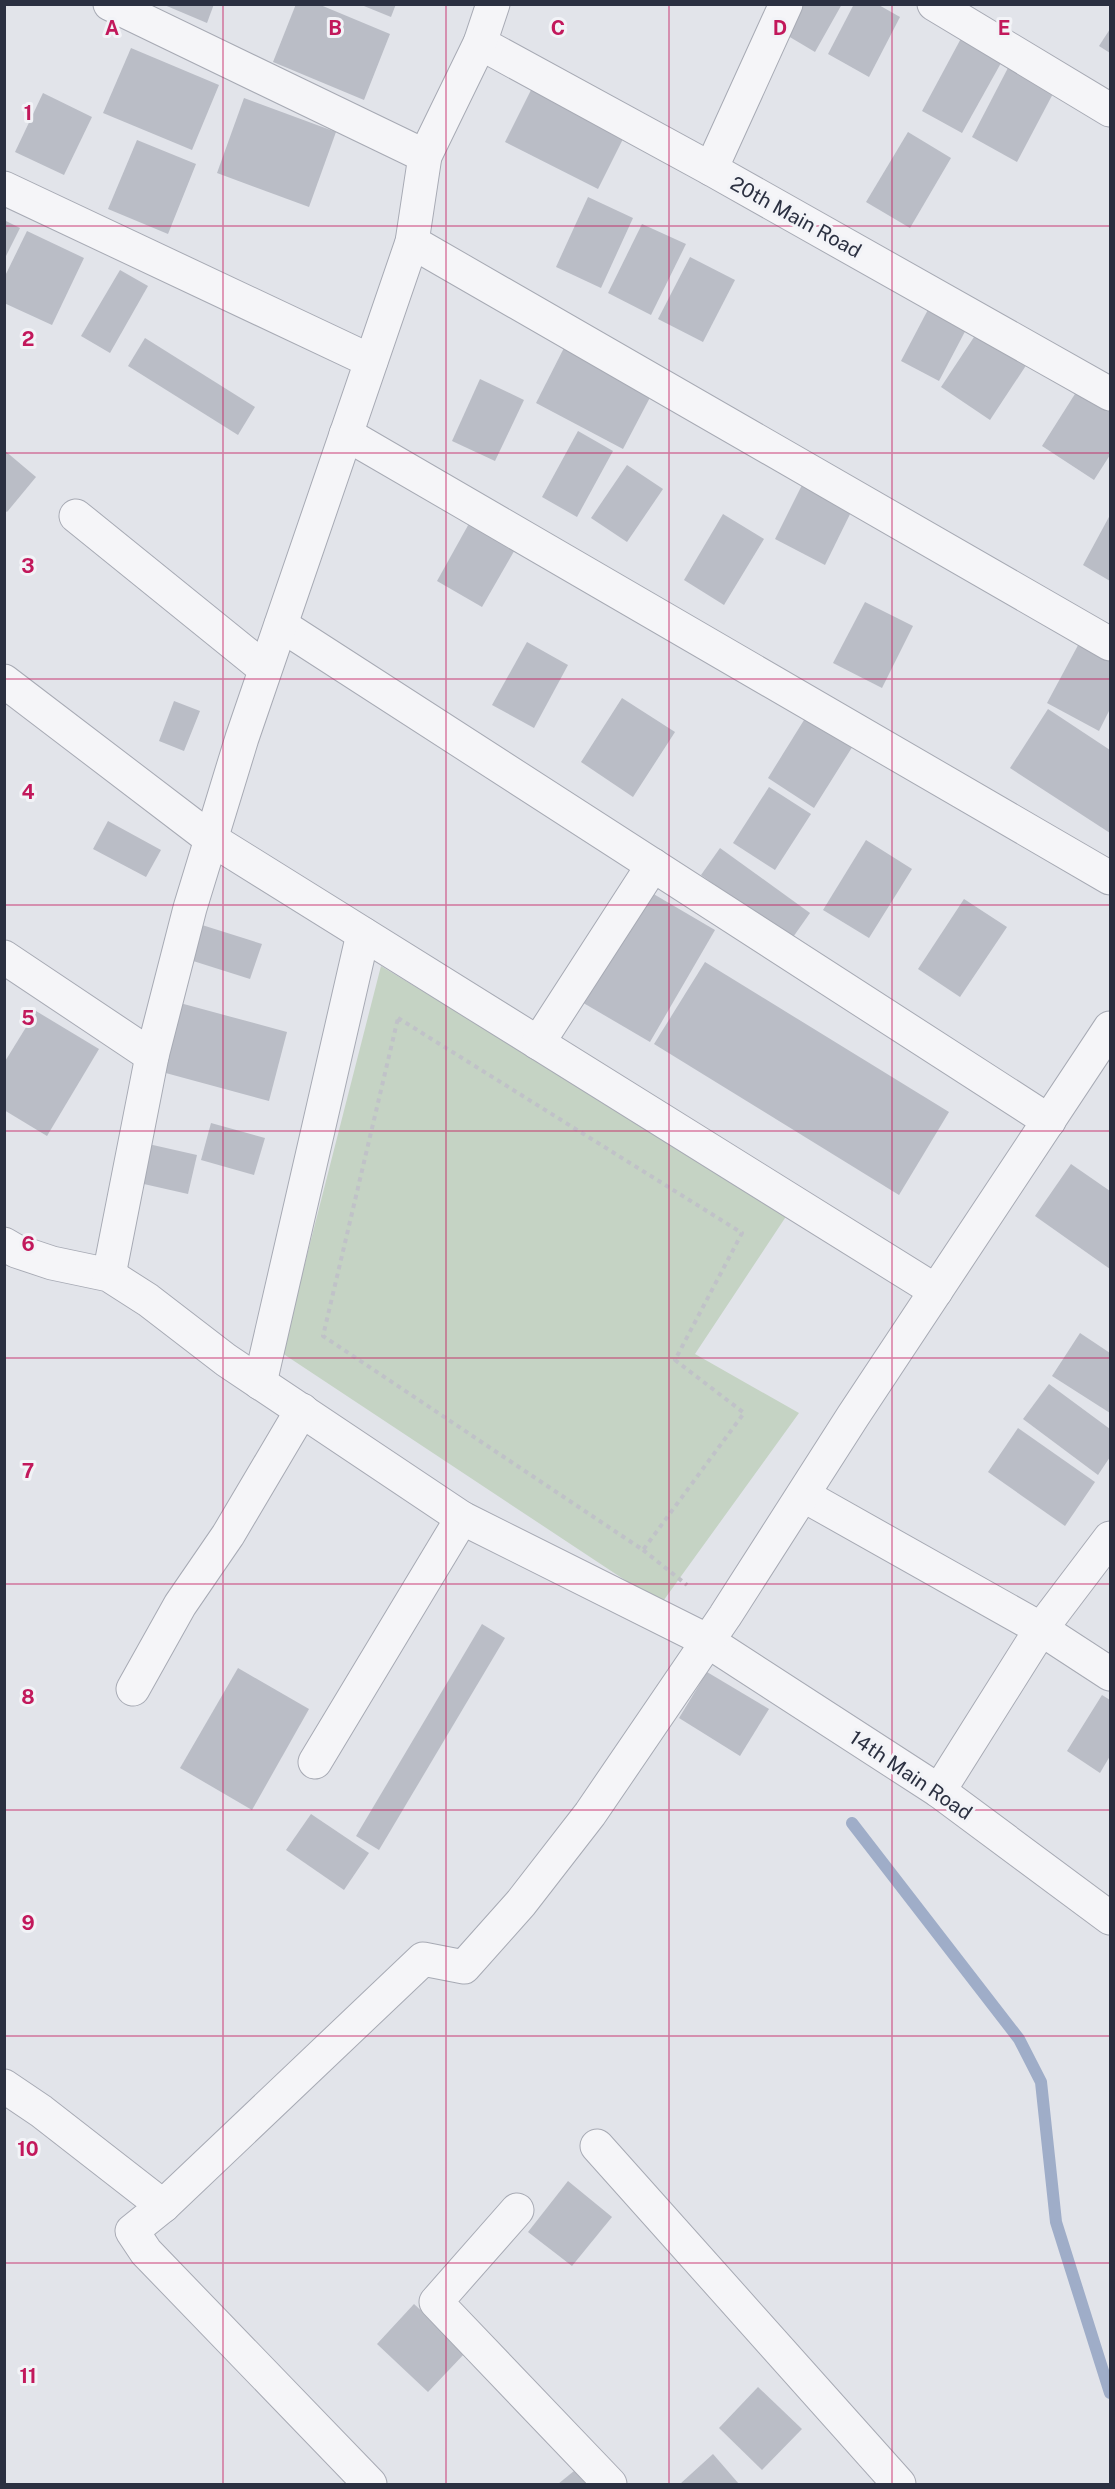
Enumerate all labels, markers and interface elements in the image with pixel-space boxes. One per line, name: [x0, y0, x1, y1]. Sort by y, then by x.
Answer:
text: A: [105, 16, 119, 40]
text: B: [328, 16, 342, 40]
text: C: [551, 16, 565, 40]
text: D: [773, 16, 787, 40]
text: E: [998, 16, 1010, 40]
text: 1: [24, 101, 32, 125]
street label: 20th Main Road: [726, 171, 866, 263]
text: 2: [22, 327, 34, 351]
text: 3: [21, 554, 35, 578]
text: 4: [21, 780, 35, 804]
text: 5: [21, 1006, 35, 1030]
text: 6: [21, 1232, 35, 1256]
text: 7: [22, 1459, 34, 1483]
text: 8: [21, 1685, 35, 1709]
street label: 14th Main Road: [845, 1725, 977, 1825]
text: 9: [21, 1911, 35, 1935]
text: 10: [17, 2137, 39, 2161]
text: 11: [19, 2364, 37, 2388]

